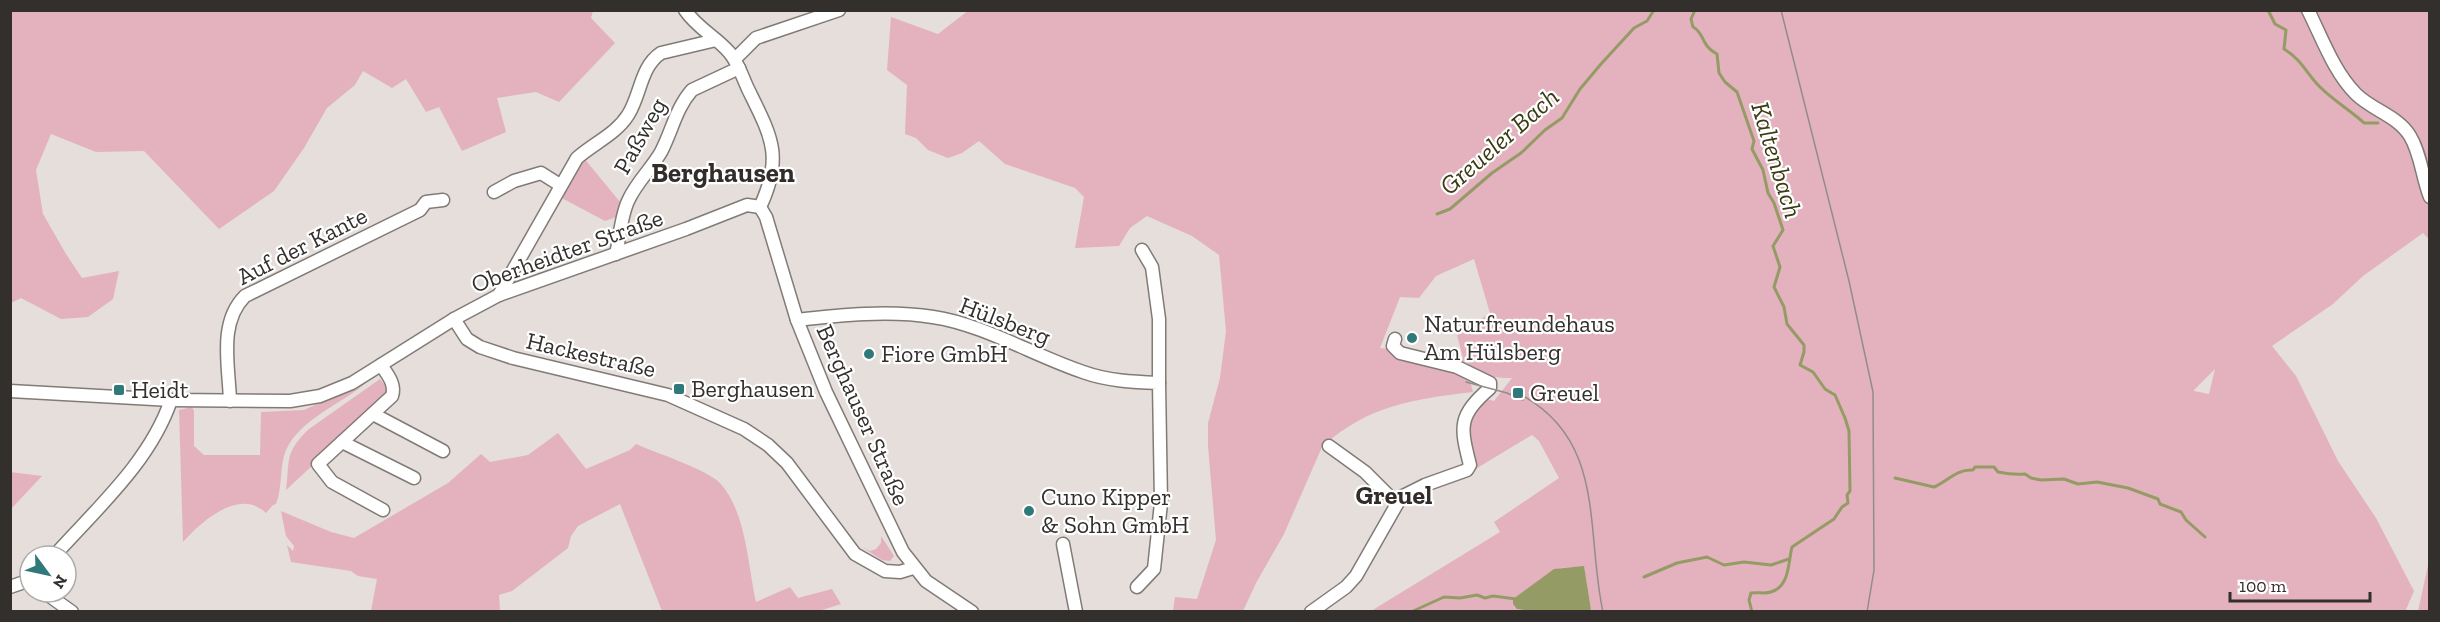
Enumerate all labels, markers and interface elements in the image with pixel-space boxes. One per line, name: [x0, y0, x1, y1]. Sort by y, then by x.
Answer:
water label: Greueler Bach: [1433, 81, 1565, 201]
street label: Paßweg: [607, 93, 672, 179]
water label: Kaltenbach: [1744, 98, 1810, 222]
district label: Berghausen: [651, 157, 795, 189]
street label: Auf der Kante: [232, 200, 372, 291]
street label: Oberheidter Straße: [467, 202, 667, 299]
street label: Hülsberg: [955, 290, 1055, 351]
place label: Naturfreundehaus Am Hülsberg: [1424, 309, 1615, 366]
street label: Berghauser Straße: [811, 320, 916, 510]
street label: Hackestraße: [524, 326, 659, 383]
marker: Naturfreundehaus Am Hülsberg: [1405, 331, 1419, 345]
place label: Fiore GmbH: [881, 339, 1008, 368]
marker: Fiore GmbH: [862, 347, 876, 361]
place label: Berghausen: [691, 374, 814, 403]
place label: Heidt: [131, 375, 189, 404]
place label: Greuel: [1530, 378, 1599, 407]
marker: Berghausen: [672, 382, 686, 396]
marker: Heidt: [112, 383, 126, 397]
marker: Greuel: [1511, 386, 1525, 400]
district label: Greuel: [1356, 479, 1432, 511]
place label: Cuno Kipper & Sohn GmbH: [1041, 482, 1189, 539]
marker: Cuno Kipper & Sohn GmbH: [1022, 504, 1036, 518]
north arrow: [18, 544, 78, 604]
scale bar: [2230, 565, 2370, 603]
text: N: [49, 572, 71, 592]
text: 100 m: [2239, 575, 2287, 597]

